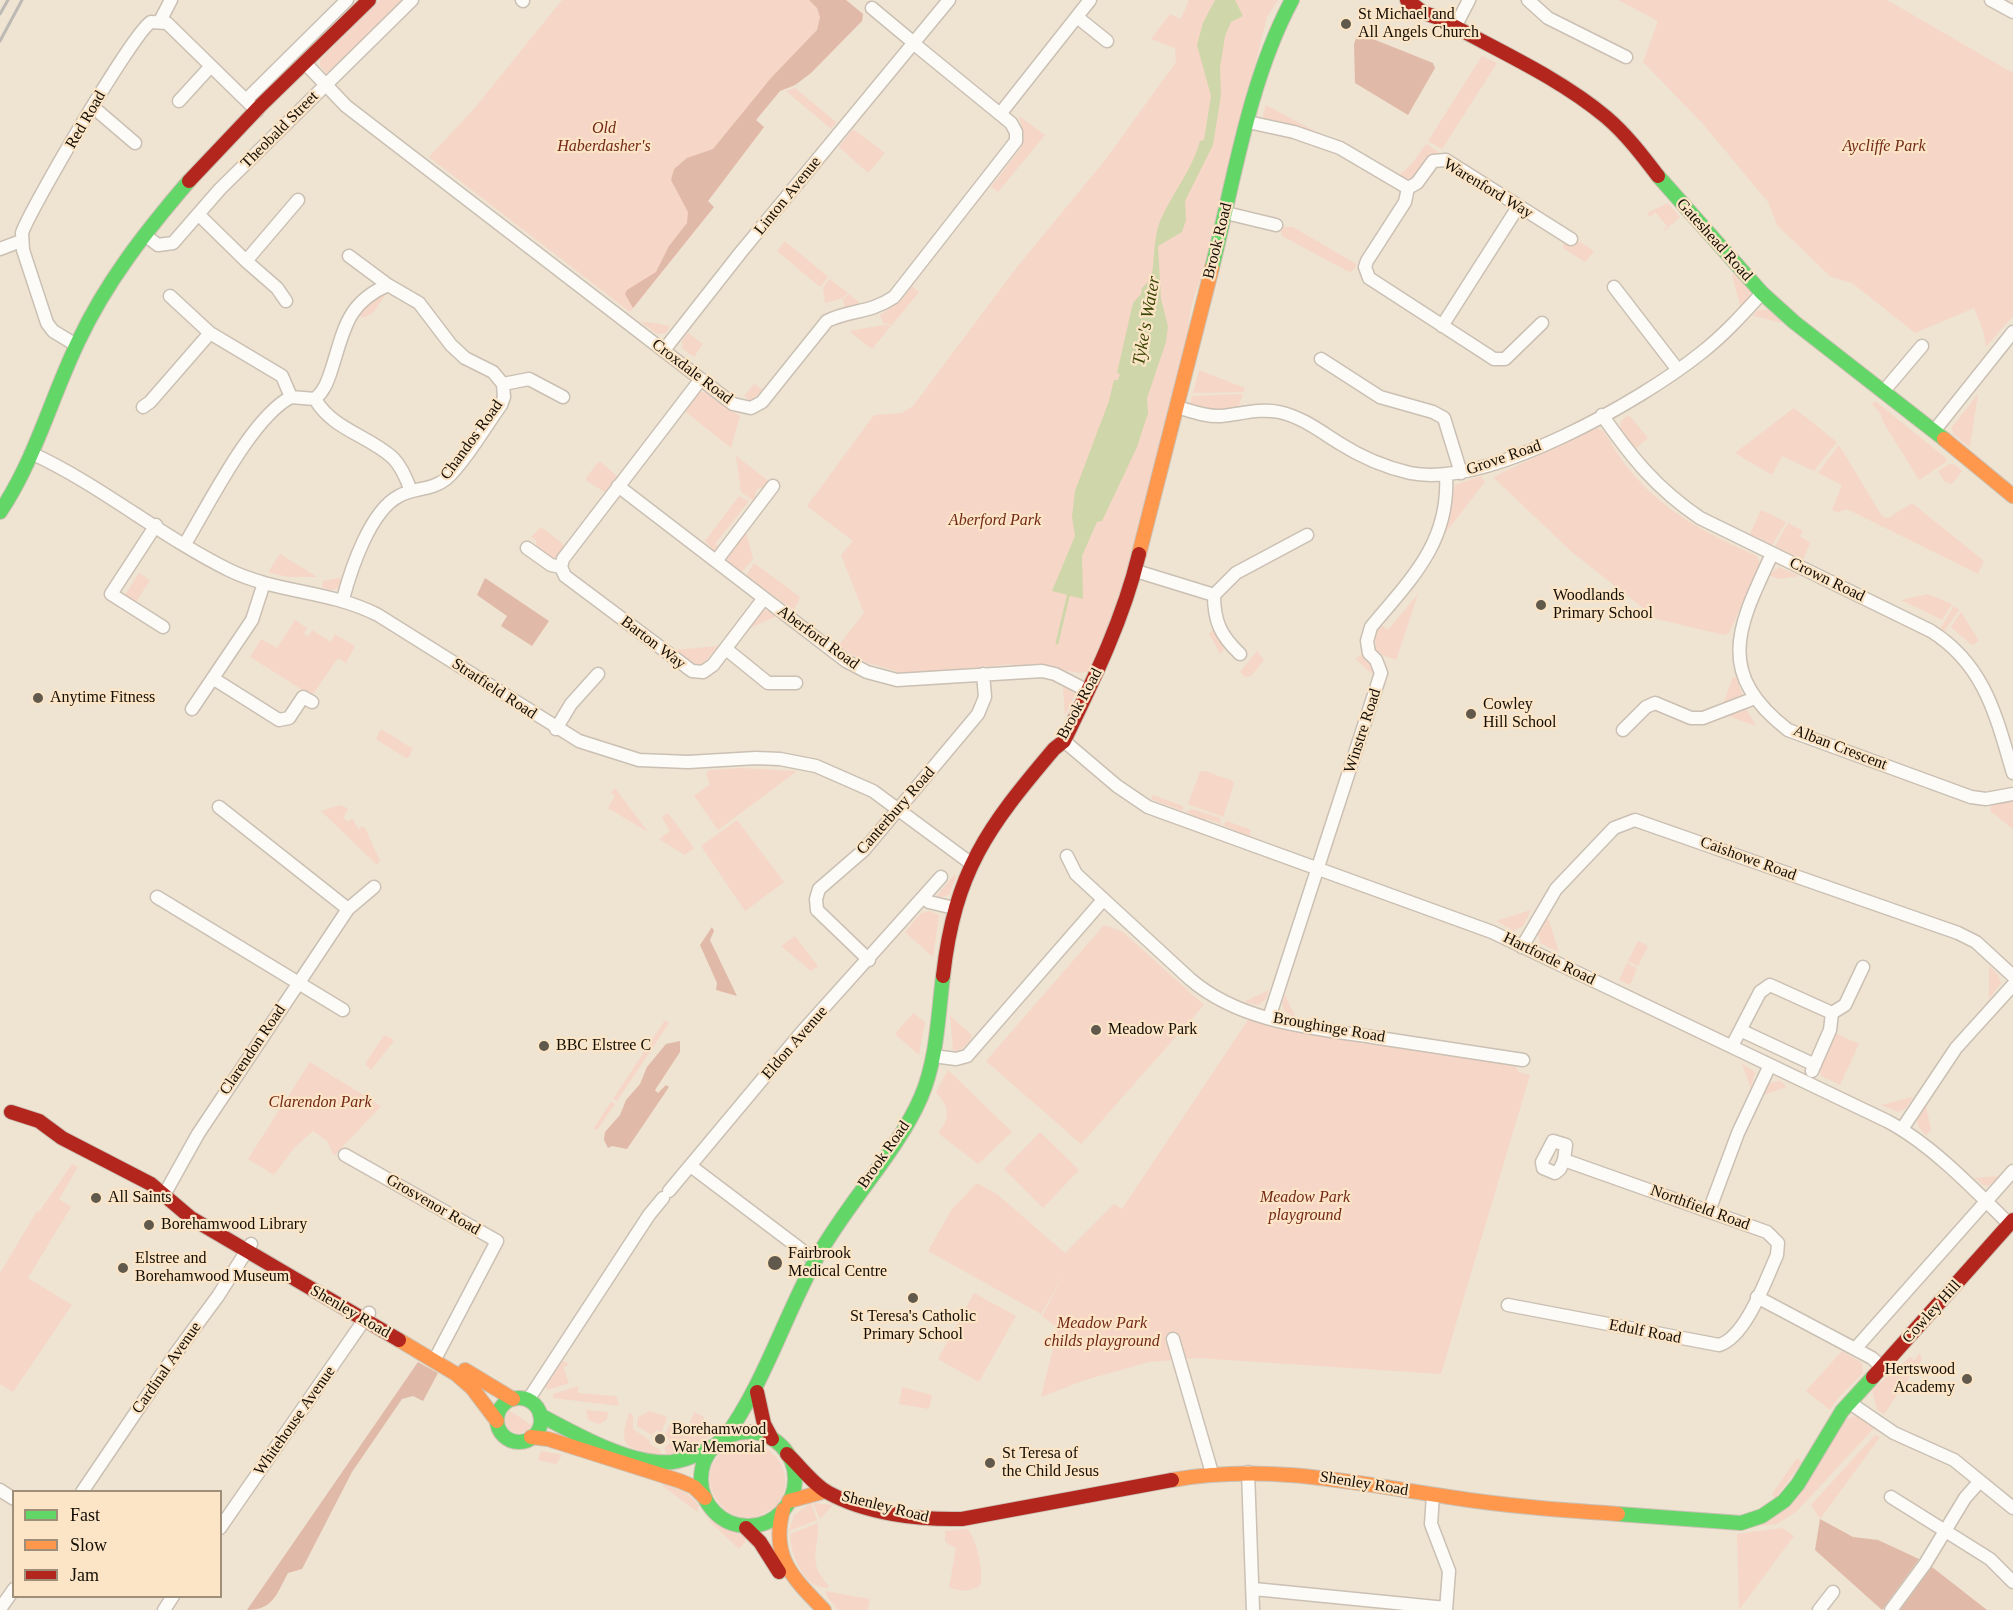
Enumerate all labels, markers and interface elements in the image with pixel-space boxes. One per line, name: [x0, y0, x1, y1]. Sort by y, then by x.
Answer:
place label: St Michael and All Angels Church: [1358, 5, 1479, 43]
marker: St Michael and All Angels Church: [1339, 17, 1353, 31]
street label: Theobald Street: [237, 87, 323, 173]
street label: Red Road: [62, 88, 110, 152]
park label: Old Haberdasher's: [557, 119, 651, 157]
park label: Aycliffe Park: [1842, 137, 1926, 157]
street label: Linton Avenue: [751, 153, 825, 239]
street label: Warenford Way: [1440, 155, 1536, 223]
street label: Gateshead Road: [1672, 195, 1756, 285]
street label: Brook Road: [1199, 201, 1237, 281]
water label: Tyke's Water: [1129, 275, 1165, 367]
street label: Croxdale Road: [648, 335, 736, 409]
street label: Chandos Road: [437, 396, 507, 484]
street label: Grove Road: [1464, 436, 1544, 480]
park label: Aberford Park: [949, 511, 1041, 531]
street label: Crown Road: [1786, 554, 1868, 606]
place label: Woodlands Primary School: [1553, 586, 1653, 624]
marker: Woodlands Primary School: [1534, 598, 1548, 612]
street label: Aberford Road: [773, 602, 863, 674]
street label: Barton Way: [617, 612, 689, 674]
street label: Stratfield Road: [448, 654, 540, 724]
street label: Brook Road: [1053, 665, 1107, 743]
street label: Winstre Road: [1340, 686, 1386, 776]
place label: Anytime Fitness: [50, 688, 155, 708]
marker: Anytime Fitness: [31, 691, 45, 705]
place label: Cowley Hill School: [1483, 695, 1556, 733]
marker: Cowley Hill School: [1464, 707, 1478, 721]
street label: Alban Crescent: [1790, 721, 1890, 775]
street label: Canterbury Road: [853, 763, 939, 859]
street label: Caishowe Road: [1697, 833, 1799, 885]
street label: Hartforde Road: [1500, 928, 1598, 990]
street label: Clarendon Road: [216, 1001, 290, 1099]
street label: Eldon Avenue: [758, 1002, 832, 1084]
street label: Broughinge Road: [1272, 1009, 1386, 1047]
place label: Meadow Park: [1108, 1020, 1197, 1040]
marker: Meadow Park: [1089, 1023, 1103, 1037]
place label: BBC Elstree C: [556, 1036, 651, 1056]
marker: BBC Elstree C: [537, 1039, 551, 1053]
park label: Clarendon Park: [269, 1093, 371, 1113]
street label: Brook Road: [854, 1118, 914, 1192]
street label: Grosvenor Road: [383, 1170, 483, 1240]
street label: Northfield Road: [1648, 1181, 1752, 1235]
place label: All Saints: [108, 1188, 172, 1208]
park label: Meadow Park playground: [1260, 1188, 1350, 1226]
marker: All Saints: [89, 1191, 103, 1205]
place label: Borehamwood Library: [161, 1215, 307, 1235]
marker: Borehamwood Library: [142, 1218, 156, 1232]
place label: Fairbrook Medical Centre: [788, 1244, 887, 1282]
place label: Elstree and Borehamwood Museum: [135, 1249, 289, 1287]
marker: Fairbrook Medical Centre: [766, 1254, 784, 1272]
marker: Elstree and Borehamwood Museum: [116, 1261, 130, 1275]
street label: Cowley Hill: [1899, 1276, 1965, 1348]
street label: Shenley Road: [307, 1281, 393, 1343]
marker: St Teresa's Catholic Primary School: [906, 1291, 920, 1305]
place label: St Teresa's Catholic Primary School: [850, 1307, 976, 1345]
park label: Meadow Park childs playground: [1044, 1314, 1160, 1352]
street label: Edulf Road: [1607, 1316, 1683, 1348]
street label: Cardinal Avenue: [128, 1318, 206, 1418]
place label: Hertswood Academy: [1885, 1360, 1955, 1398]
street label: Whitehouse Avenue: [250, 1363, 340, 1479]
marker: Hertswood Academy: [1960, 1372, 1974, 1386]
place label: Borehamwood War Memorial: [672, 1420, 766, 1458]
marker: Borehamwood War Memorial: [653, 1432, 667, 1446]
place label: St Teresa of the Child Jesus: [1002, 1444, 1099, 1482]
marker: St Teresa of the Child Jesus: [983, 1456, 997, 1470]
street label: Shenley Road: [1318, 1468, 1410, 1500]
street label: Shenley Road: [839, 1487, 931, 1527]
legend: [12, 1490, 222, 1598]
text: Fast: [70, 1505, 100, 1525]
text: Slow: [70, 1535, 107, 1555]
text: Jam: [70, 1565, 99, 1585]

